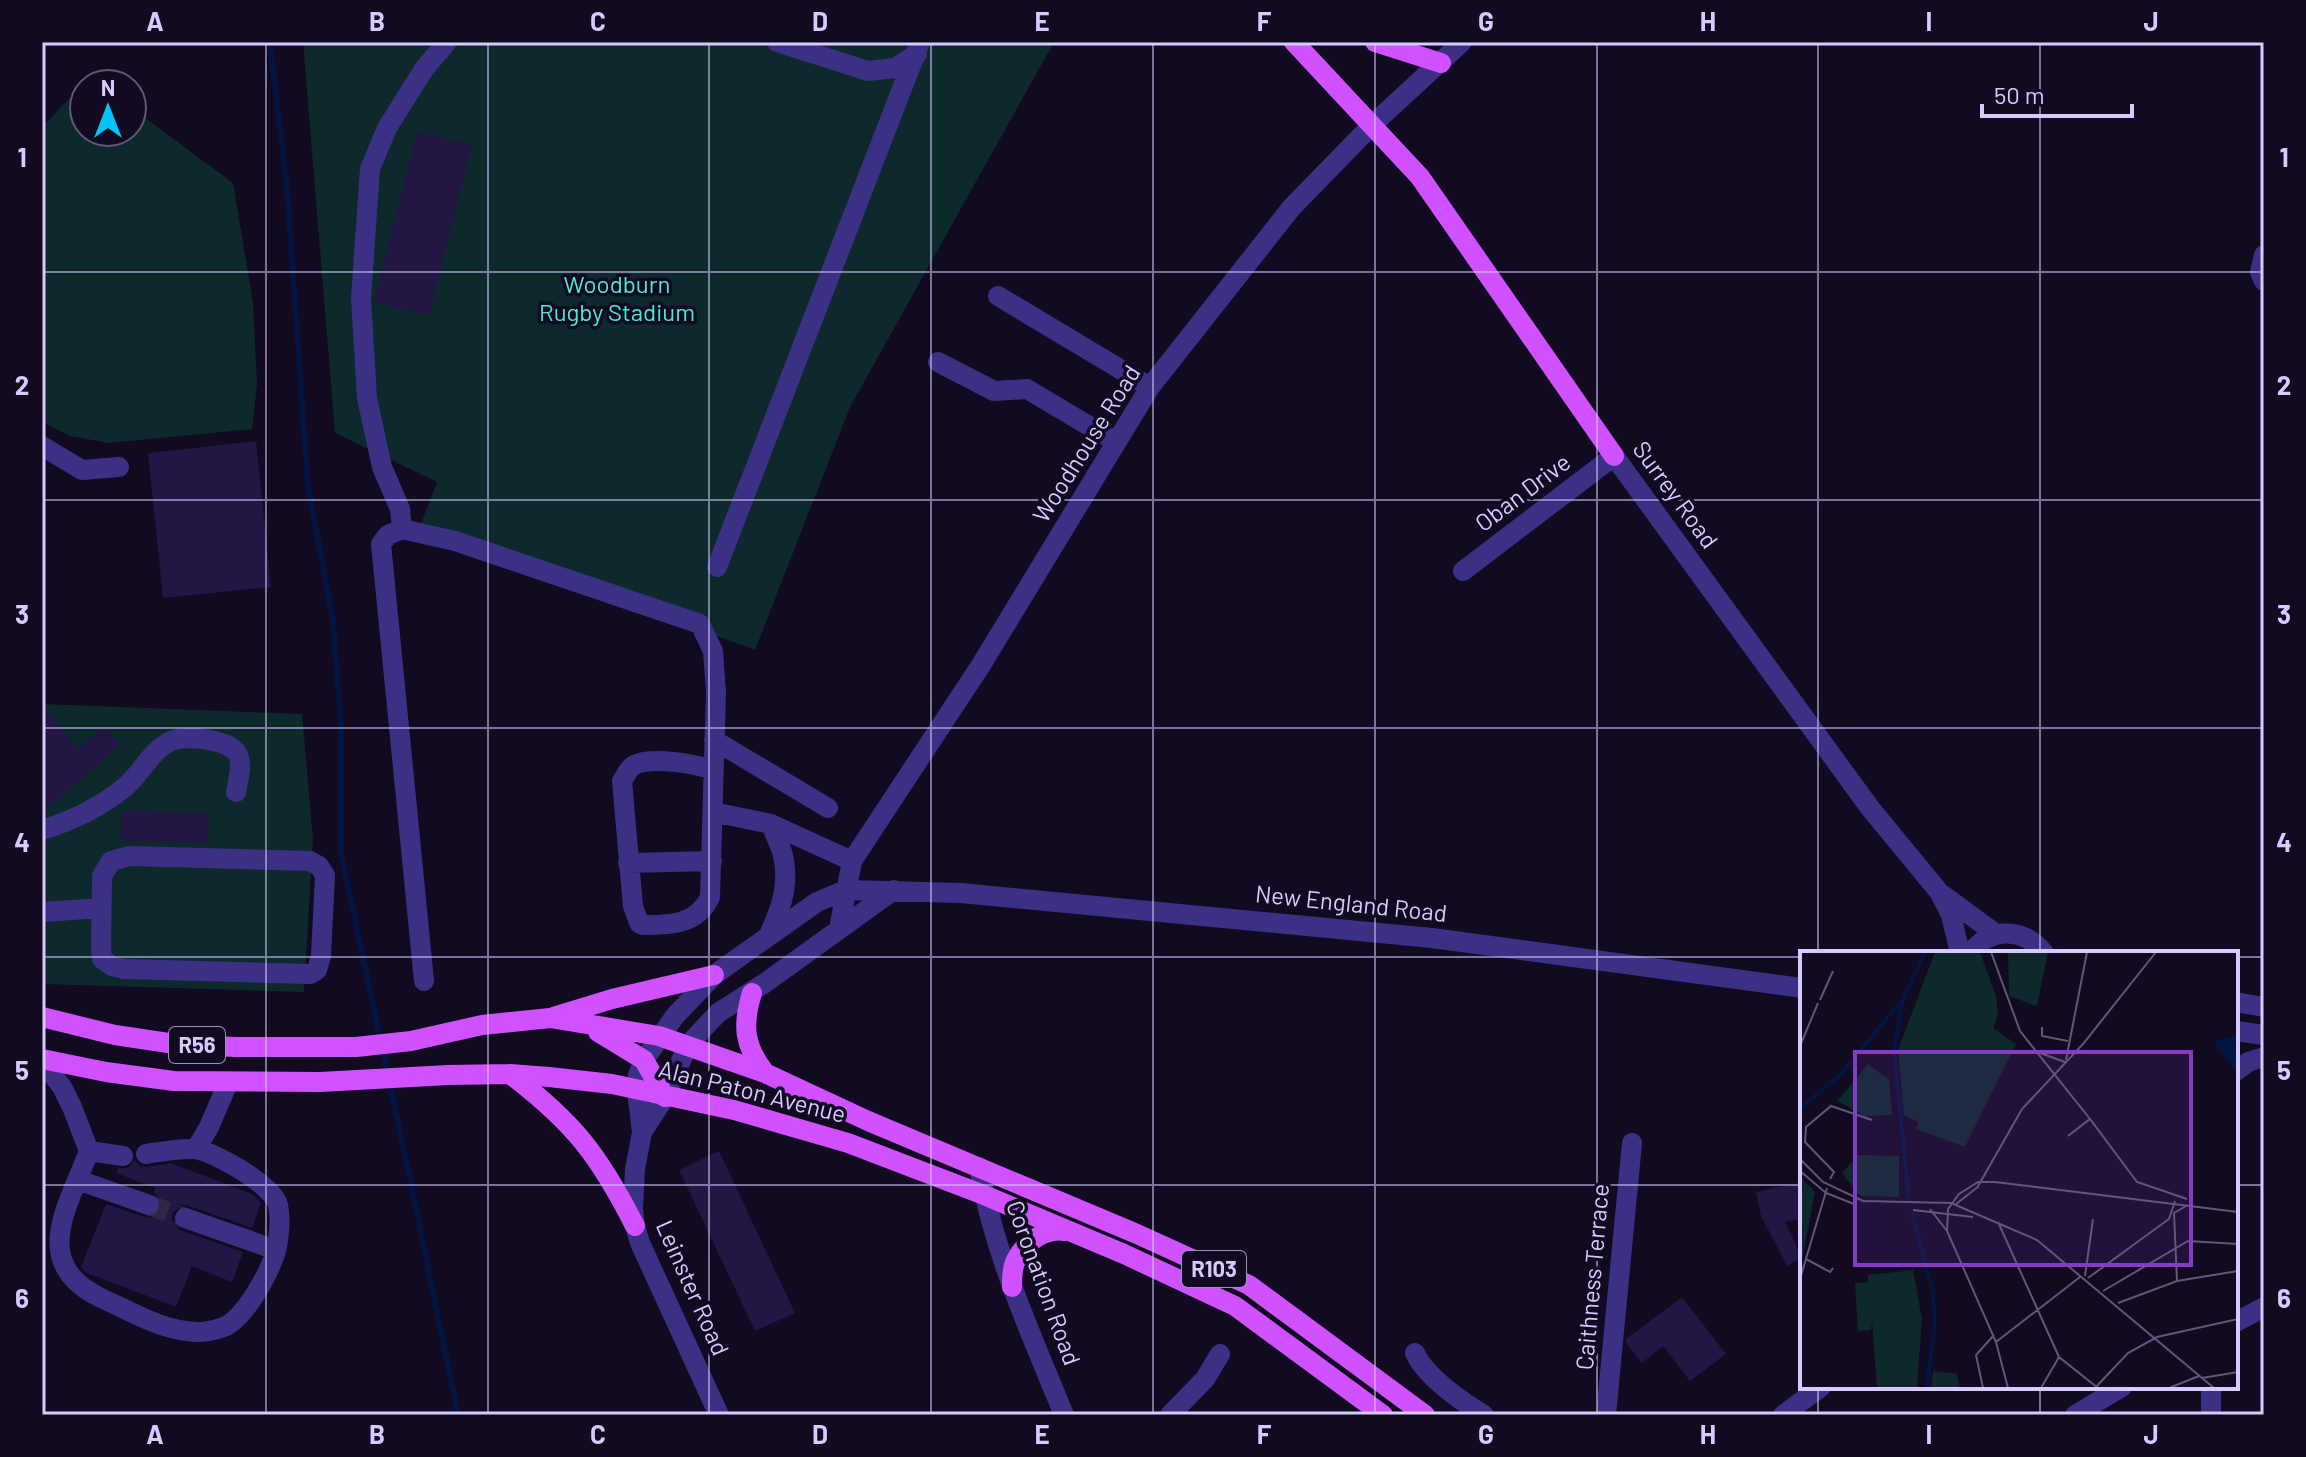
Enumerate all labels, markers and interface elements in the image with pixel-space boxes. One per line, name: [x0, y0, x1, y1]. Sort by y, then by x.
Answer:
text: A: [146, 5, 164, 36]
text: B: [369, 5, 385, 36]
text: C: [590, 5, 606, 36]
text: D: [812, 5, 828, 36]
text: E: [1034, 5, 1050, 36]
text: F: [1257, 5, 1272, 36]
text: G: [1478, 5, 1494, 36]
text: H: [1700, 5, 1716, 36]
text: I: [1926, 5, 1932, 36]
text: J: [2143, 5, 2159, 36]
north arrow: [68, 68, 148, 148]
scale bar: [1982, 68, 2132, 118]
text: N: [101, 74, 115, 100]
text: 50 m: [1994, 80, 2045, 109]
text: 1: [17, 141, 27, 172]
text: 1: [2279, 141, 2289, 172]
park label: Woodburn Rugby Stadium: [539, 269, 695, 326]
street label: Woodhouse Road: [1026, 359, 1146, 527]
text: 2: [15, 369, 29, 400]
text: 2: [2277, 369, 2291, 400]
street label: Surrey Road: [1628, 435, 1725, 553]
street label: Oban Drive: [1469, 447, 1575, 537]
text: 3: [15, 598, 29, 629]
text: 3: [2277, 598, 2291, 629]
text: 4: [14, 826, 30, 857]
text: 4: [2276, 826, 2292, 857]
street label: New England Road: [1254, 878, 1448, 927]
inset map: [1800, 951, 2238, 1389]
road number: R56: [169, 1027, 225, 1063]
street label: Alan Paton Avenue: [656, 1053, 849, 1128]
text: 5: [15, 1054, 29, 1085]
text: 5: [2277, 1054, 2291, 1085]
street label: Caithness Terrace: [1569, 1182, 1614, 1371]
street label: Coronation Road: [1001, 1196, 1088, 1369]
street label: Leinster Road: [651, 1215, 736, 1359]
road number: R103: [1182, 1251, 1246, 1287]
text: 6: [15, 1282, 29, 1313]
text: 6: [2277, 1282, 2291, 1313]
text: A: [146, 1418, 164, 1449]
text: B: [369, 1418, 385, 1449]
text: C: [590, 1418, 606, 1449]
text: D: [812, 1418, 828, 1449]
text: E: [1034, 1418, 1050, 1449]
text: F: [1257, 1418, 1272, 1449]
text: G: [1478, 1418, 1494, 1449]
text: H: [1700, 1418, 1716, 1449]
text: I: [1926, 1418, 1932, 1449]
text: J: [2143, 1418, 2159, 1449]

